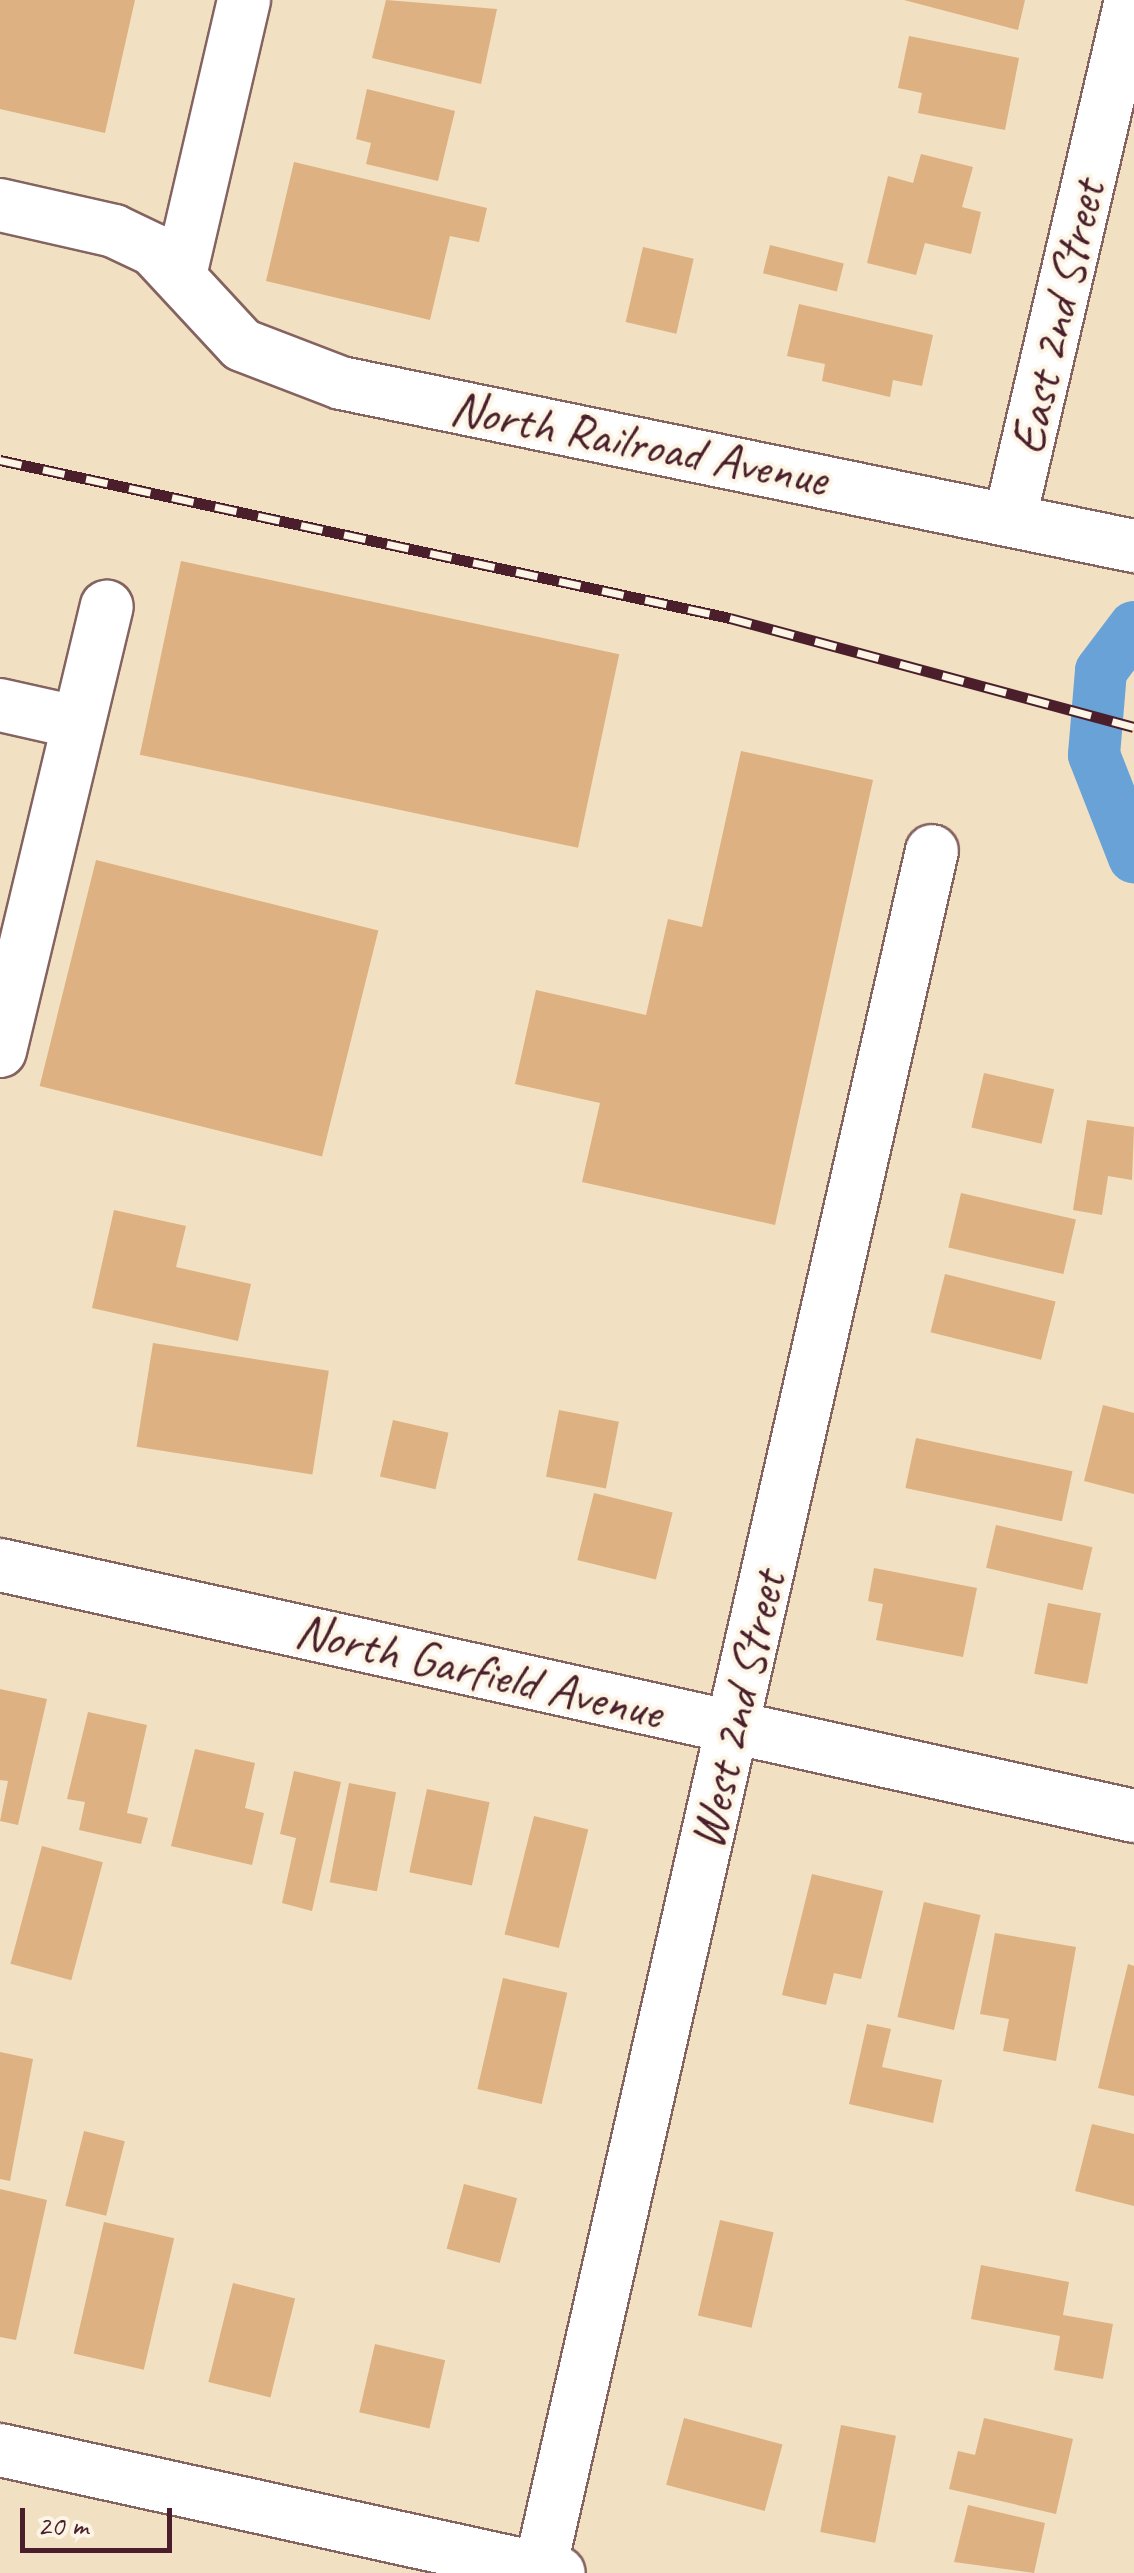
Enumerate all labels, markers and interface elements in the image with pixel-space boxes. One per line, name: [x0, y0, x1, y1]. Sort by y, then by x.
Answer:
street label: East 2nd Street: [996, 174, 1118, 460]
street label: North Railroad Avenue: [443, 377, 835, 509]
street label: West 2nd Street: [676, 1565, 798, 1855]
street label: North Garfield Avenue: [289, 1600, 669, 1742]
scale bar: [25, 2488, 178, 2550]
text: 20 m: [37, 2506, 88, 2544]

